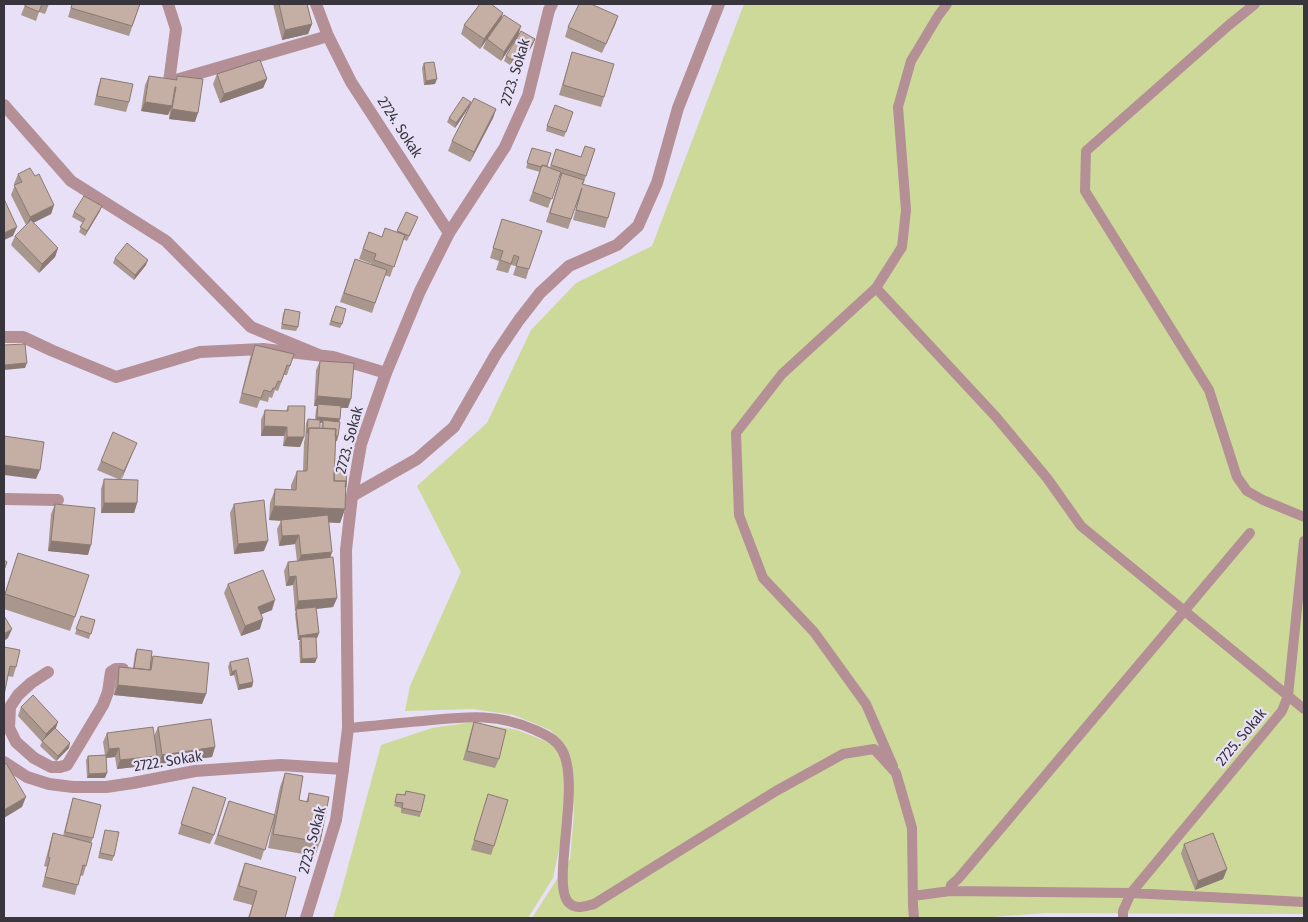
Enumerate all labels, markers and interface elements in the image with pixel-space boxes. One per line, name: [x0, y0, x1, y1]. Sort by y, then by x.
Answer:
street label: 2723. Sokak: [496, 36, 534, 108]
street label: 2724. Sokak: [374, 93, 426, 161]
street label: 2723. Sokak: [331, 404, 367, 476]
street label: 2725. Sokak: [1212, 705, 1270, 769]
street label: 2722. Sokak: [133, 747, 203, 775]
street label: 2723. Sokak: [294, 804, 330, 876]

